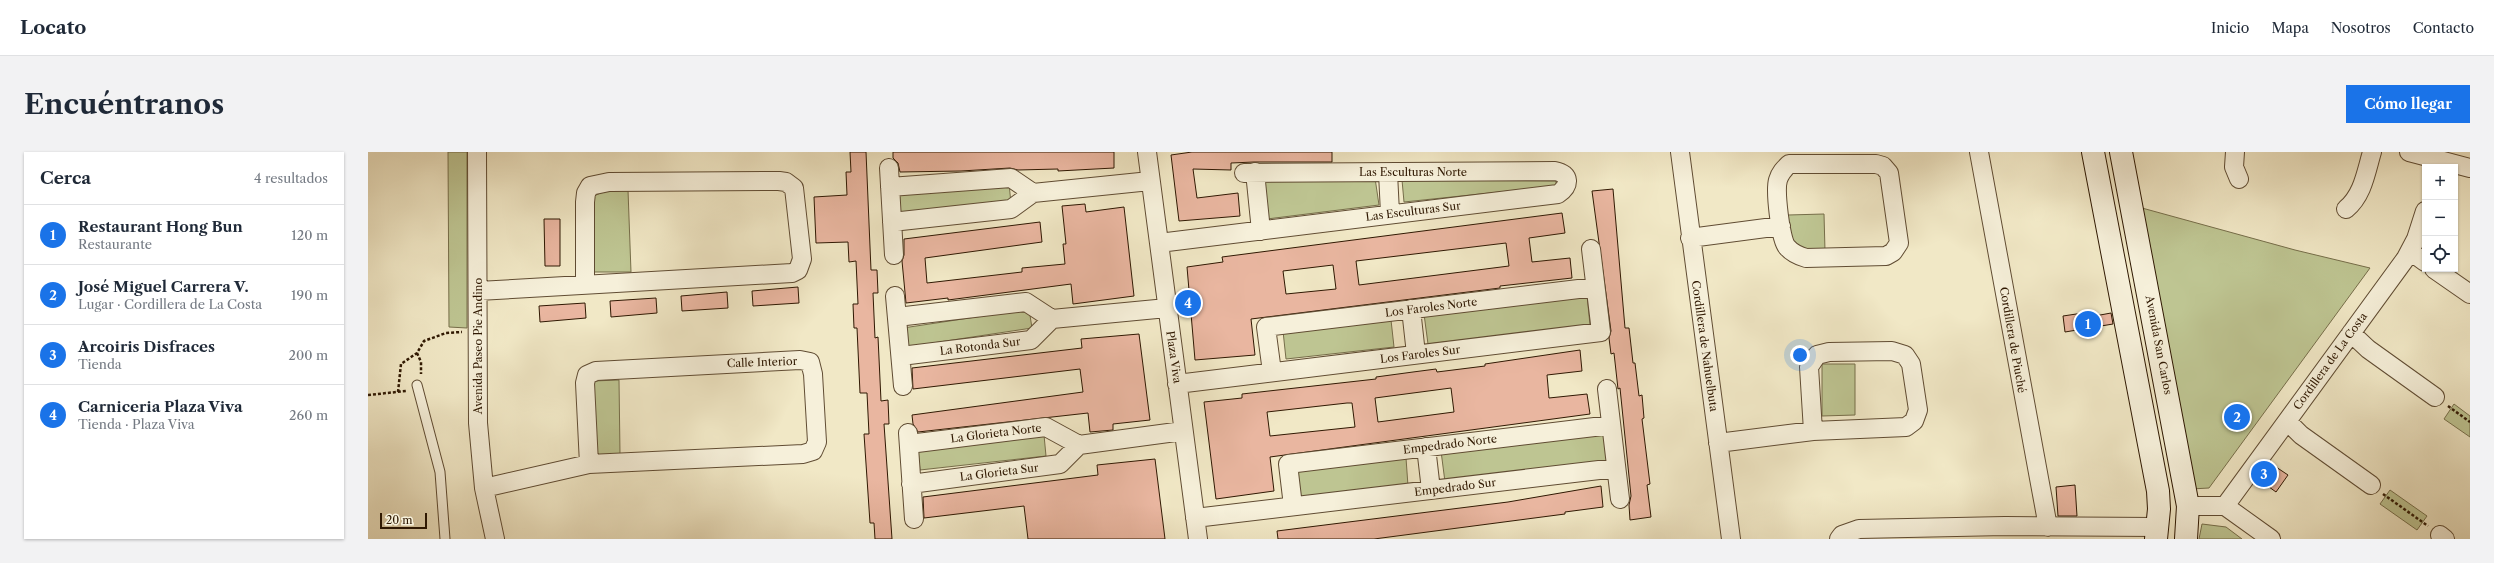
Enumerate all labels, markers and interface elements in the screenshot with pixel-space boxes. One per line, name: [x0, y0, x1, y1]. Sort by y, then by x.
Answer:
text: Locato: [20, 16, 86, 39]
text: Inicio: [2211, 19, 2249, 37]
text: Mapa: [2271, 19, 2309, 37]
text: Nosotros: [2331, 19, 2391, 37]
text: Contacto: [2413, 19, 2474, 37]
button: Cómo llegar: [2346, 85, 2470, 123]
text: Encuéntranos: [24, 87, 224, 121]
map controls: [2422, 164, 2458, 272]
button: +: [2422, 164, 2458, 200]
street label: Las Esculturas Norte: [1359, 165, 1467, 179]
text: Cerca: [40, 168, 91, 188]
text: 4 resultados: [254, 170, 328, 186]
street label: Las Esculturas Sur: [1365, 198, 1462, 224]
button: −: [2422, 200, 2458, 236]
text: Restaurant Hong Bun: [78, 217, 243, 236]
text: 1: [50, 227, 56, 243]
text: 120 m: [291, 227, 328, 243]
text: Restaurante: [78, 236, 152, 252]
button: locate: [2422, 236, 2458, 272]
text: José Miguel Carrera V.: [78, 277, 249, 296]
street label: Avenida Paseo Pie Andino: [471, 278, 485, 415]
street label: Cordillera de Nahuelbuta: [1689, 280, 1721, 413]
street label: Cordillera de Piuché: [1997, 286, 2029, 394]
text: 2: [49, 287, 57, 303]
text: 190 m: [291, 287, 328, 303]
pin: 4: [1175, 288, 1201, 318]
street label: Avenida San Carlos: [2142, 293, 2176, 396]
street label: Los Faroles Norte: [1384, 294, 1478, 320]
text: Lugar · Cordillera de La Costa: [78, 296, 262, 312]
pin: 1: [2075, 309, 2101, 339]
street label: Cordillera de La Costa: [2290, 309, 2370, 412]
street label: Plaza Viva: [1163, 330, 1185, 384]
street label: La Rotonda Sur: [939, 334, 1022, 358]
text: Arcoiris Disfraces: [78, 337, 215, 356]
street label: Los Faroles Sur: [1379, 342, 1461, 366]
your location: [1790, 345, 1810, 365]
text: 3: [49, 347, 57, 363]
text: 200 m: [288, 347, 328, 363]
street label: Calle Interior: [727, 354, 798, 370]
text: Tienda: [78, 356, 122, 372]
text: Carniceria Plaza Viva: [78, 397, 243, 416]
pin: 2: [2224, 402, 2250, 432]
text: 4: [49, 407, 57, 423]
text: 260 m: [289, 407, 328, 423]
text: Tienda · Plaza Viva: [78, 416, 195, 432]
street label: La Glorieta Norte: [950, 420, 1042, 446]
street label: Empedrado Norte: [1402, 431, 1498, 457]
pin: 3: [2251, 459, 2277, 489]
street label: La Glorieta Sur: [959, 460, 1040, 484]
street label: Empedrado Sur: [1413, 475, 1497, 499]
scale bar: [380, 511, 427, 530]
text: 20 m: [386, 513, 412, 527]

